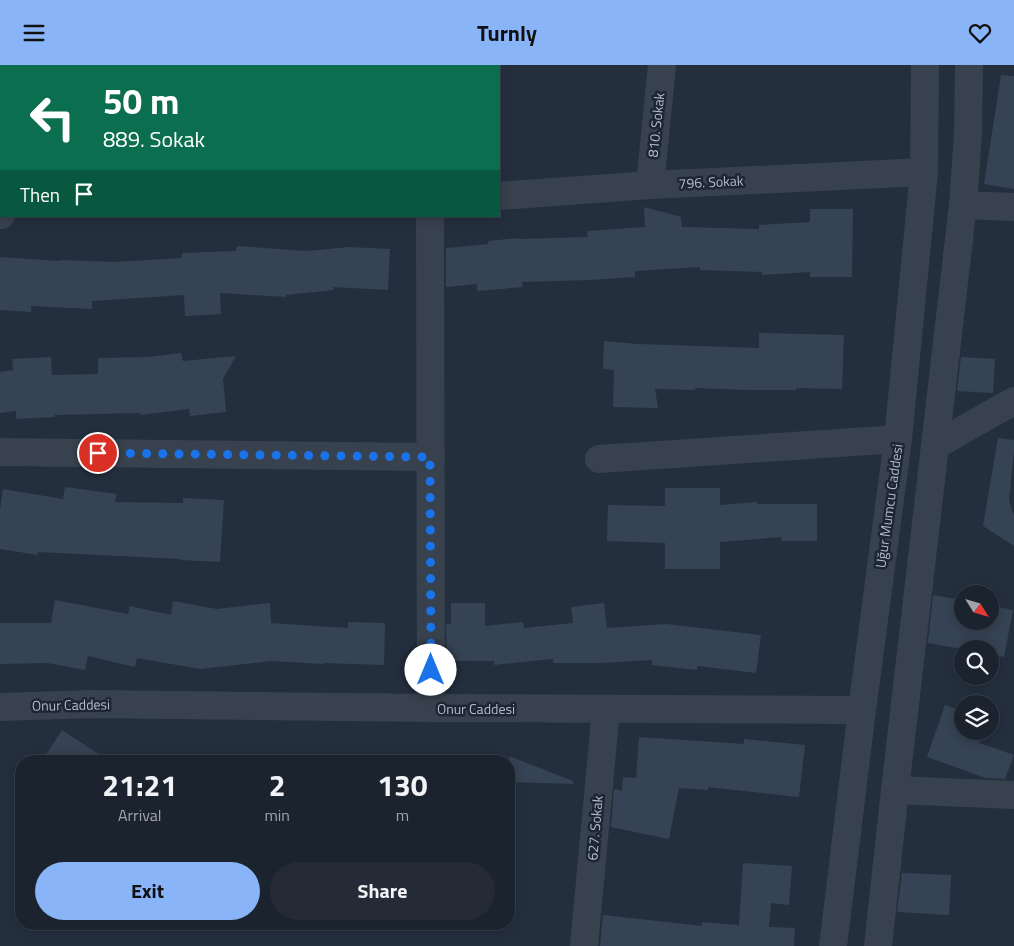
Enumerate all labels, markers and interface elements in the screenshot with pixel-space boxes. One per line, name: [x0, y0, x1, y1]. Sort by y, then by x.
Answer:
text: Turnly: [477, 16, 537, 50]
icon: menu: [20, 19, 48, 47]
icon: heart: [966, 19, 994, 47]
text: 50 m: [103, 74, 179, 128]
icon: left: [20, 85, 85, 150]
street label: 810. Sokak: [642, 91, 669, 158]
text: 889. Sokak: [103, 122, 205, 156]
street label: 796. Sokak: [678, 169, 744, 194]
text: Then: [20, 180, 60, 209]
icon: arrive: [70, 180, 98, 208]
pin: [77, 432, 119, 474]
icon: arrive: [84, 439, 112, 467]
street label: Uğur Mumcu Caddesi: [869, 443, 908, 569]
north arrow: [954, 585, 999, 630]
map controls: [954, 585, 999, 740]
button: search: [954, 640, 999, 685]
position arrow: [404, 643, 456, 695]
street label: Onur Caddesi: [32, 693, 110, 716]
button: layers: [954, 695, 999, 740]
street label: Onur Caddesi: [437, 698, 515, 719]
text: 21:21: [102, 762, 177, 808]
text: 2: [269, 762, 286, 808]
text: 130: [377, 762, 428, 808]
street label: 627. Sokak: [581, 794, 608, 861]
text: Arrival: [118, 803, 161, 827]
text: min: [264, 803, 290, 827]
text: m: [396, 803, 409, 827]
button: Exit: [35, 862, 260, 920]
button: Share: [270, 862, 495, 920]

